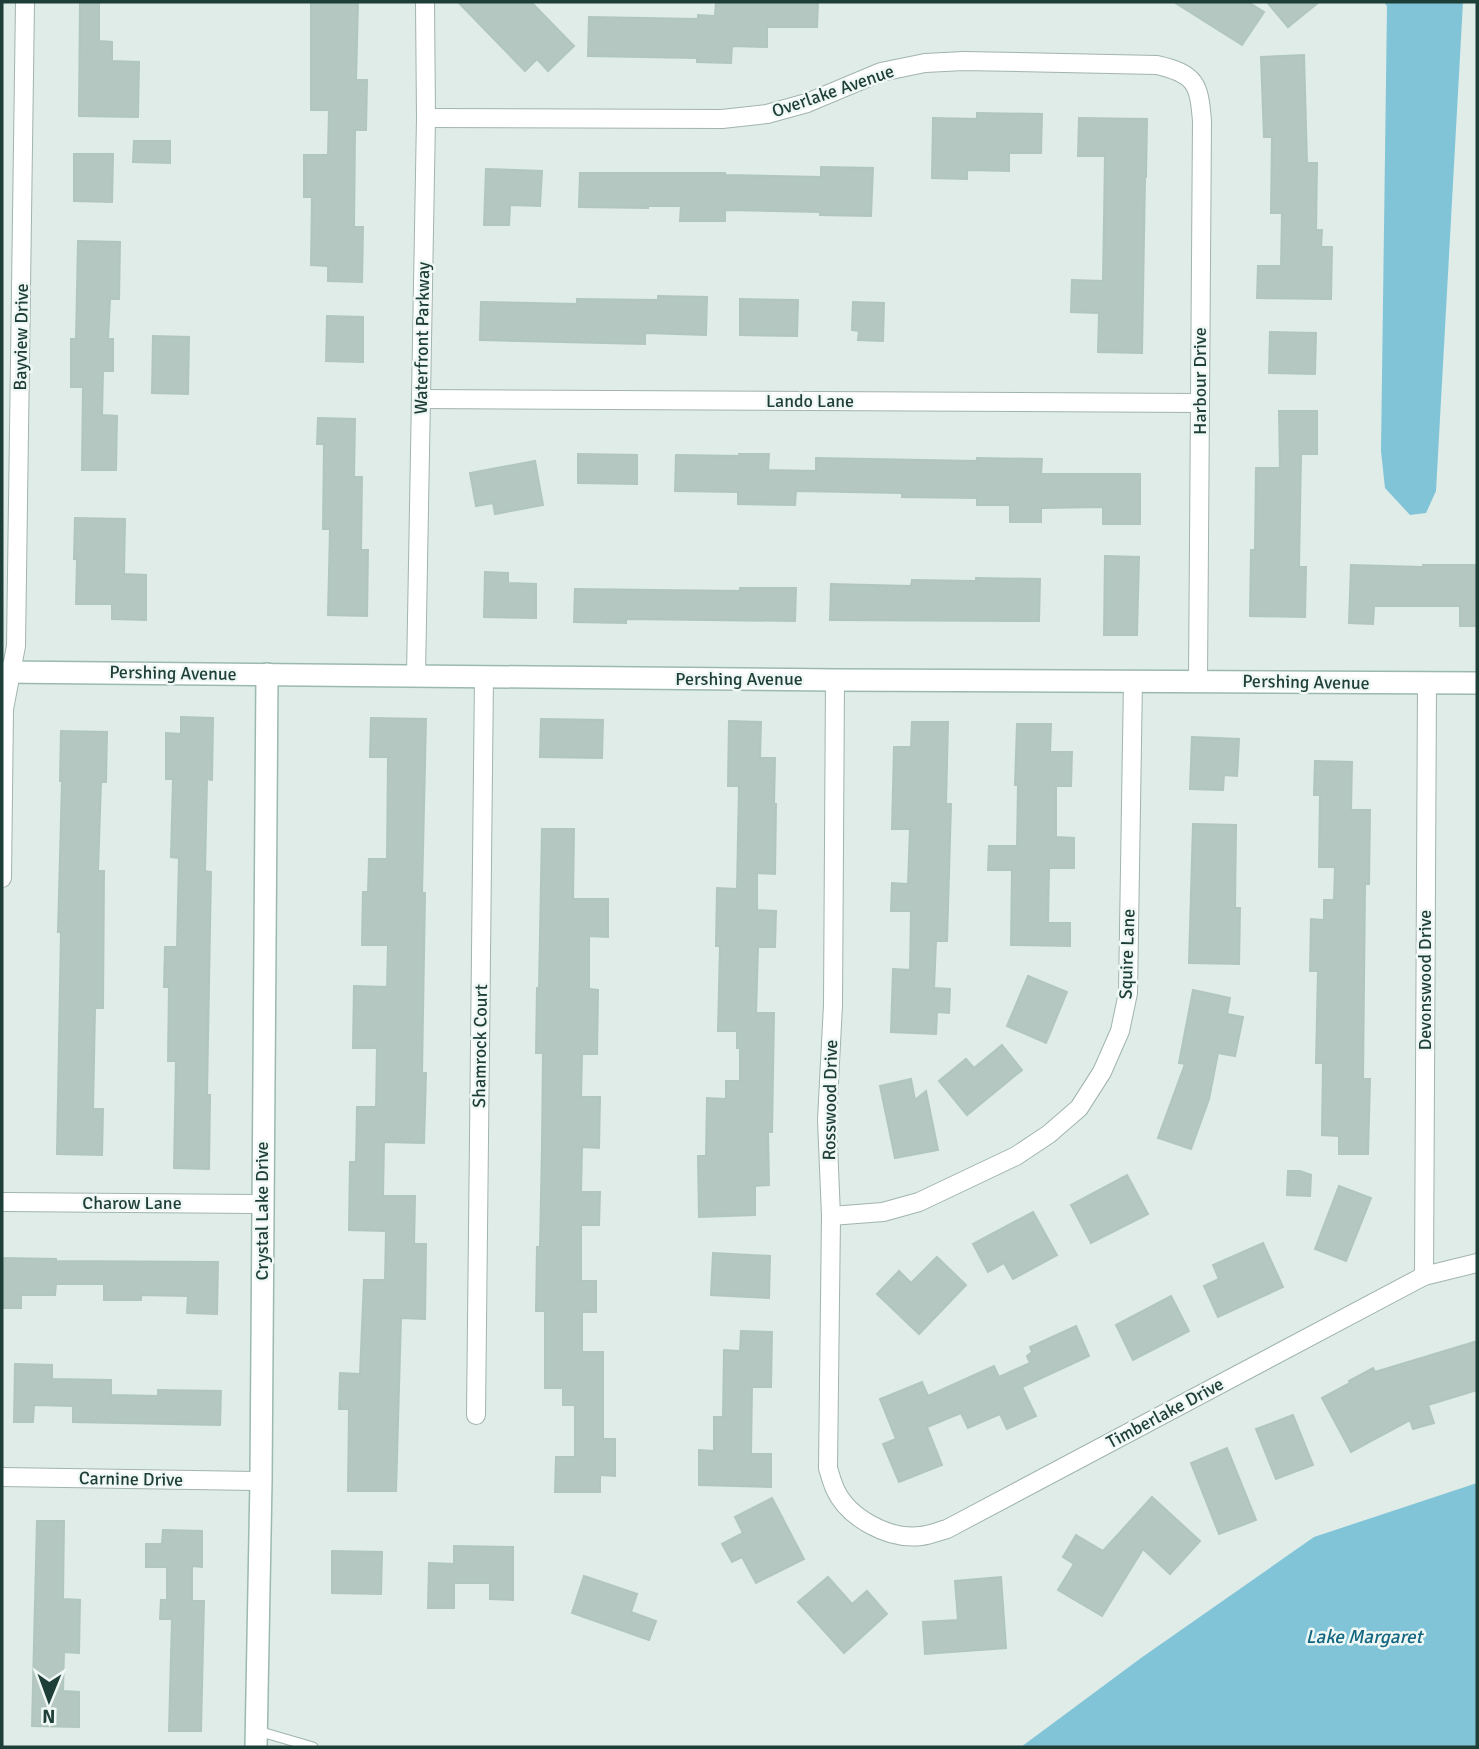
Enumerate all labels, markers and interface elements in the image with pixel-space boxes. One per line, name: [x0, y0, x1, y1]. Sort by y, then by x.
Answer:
street label: Overlake Avenue: [769, 60, 897, 122]
street label: Waterfront Parkway: [410, 261, 434, 415]
street label: Bayview Drive: [9, 283, 33, 391]
street label: Harbour Drive: [1189, 327, 1211, 435]
street label: Lando Lane: [766, 390, 854, 412]
street label: Pershing Avenue: [109, 661, 237, 685]
street label: Pershing Avenue: [675, 668, 803, 690]
street label: Pershing Avenue: [1242, 670, 1370, 694]
street label: Squire Lane: [1114, 908, 1140, 1000]
street label: Devonswood Drive: [1414, 910, 1436, 1050]
street label: Shamrock Court: [468, 984, 492, 1108]
street label: Rosswood Drive: [818, 1039, 842, 1161]
street label: Crystal Lake Drive: [251, 1141, 273, 1281]
street label: Charow Lane: [82, 1192, 182, 1214]
street label: Timberlake Drive: [1103, 1373, 1227, 1453]
street label: Carnine Drive: [79, 1467, 183, 1491]
water label: Lake Margaret: [1306, 1625, 1425, 1649]
north arrow: [14, 1665, 84, 1735]
text: N: [42, 1704, 56, 1728]

